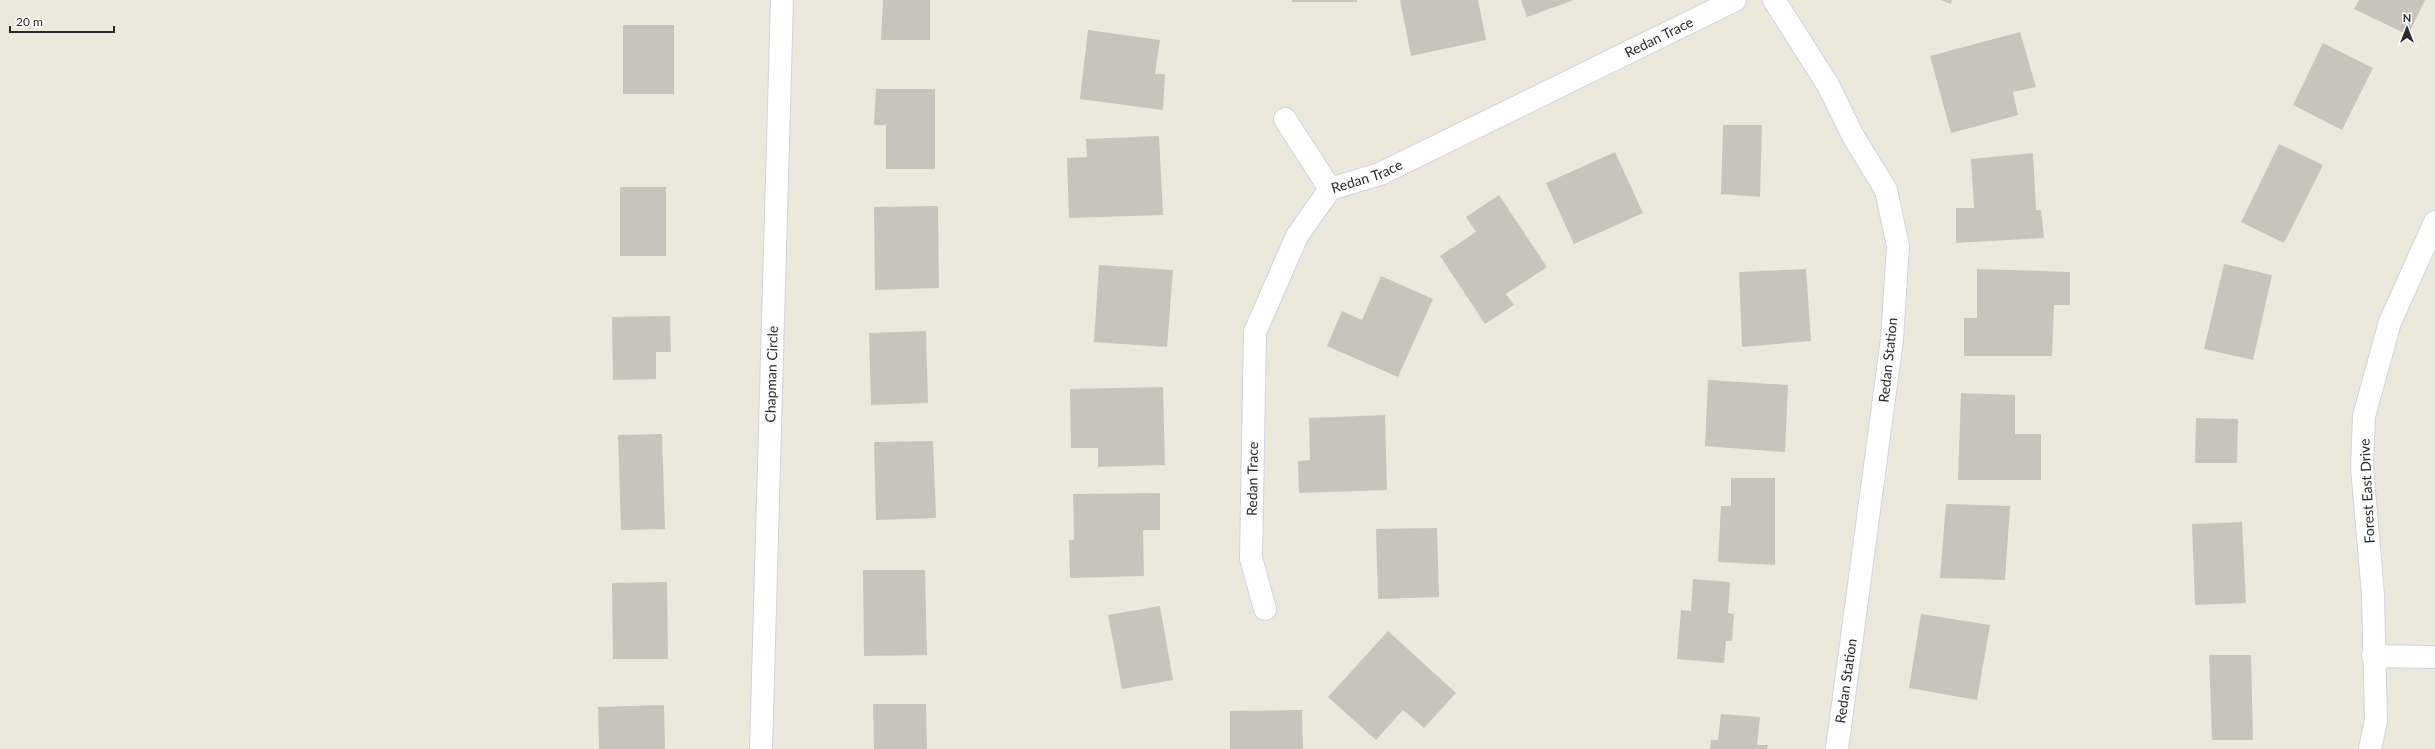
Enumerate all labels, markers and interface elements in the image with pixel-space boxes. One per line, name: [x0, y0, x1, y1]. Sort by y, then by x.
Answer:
scale bar: [10, 8, 114, 34]
north arrow: [2387, 8, 2427, 48]
text: N: [2403, 11, 2411, 24]
street label: Redan Trace: [1622, 13, 1696, 61]
text: 20 m: [16, 14, 43, 29]
street label: Redan Trace: [1329, 155, 1405, 196]
street label: Redan Station: [1875, 317, 1900, 403]
street label: Chapman Circle: [761, 325, 781, 423]
street label: Forest East Drive: [2355, 438, 2378, 544]
street label: Redan Trace: [1243, 442, 1261, 516]
street label: Redan Station: [1831, 637, 1860, 724]

